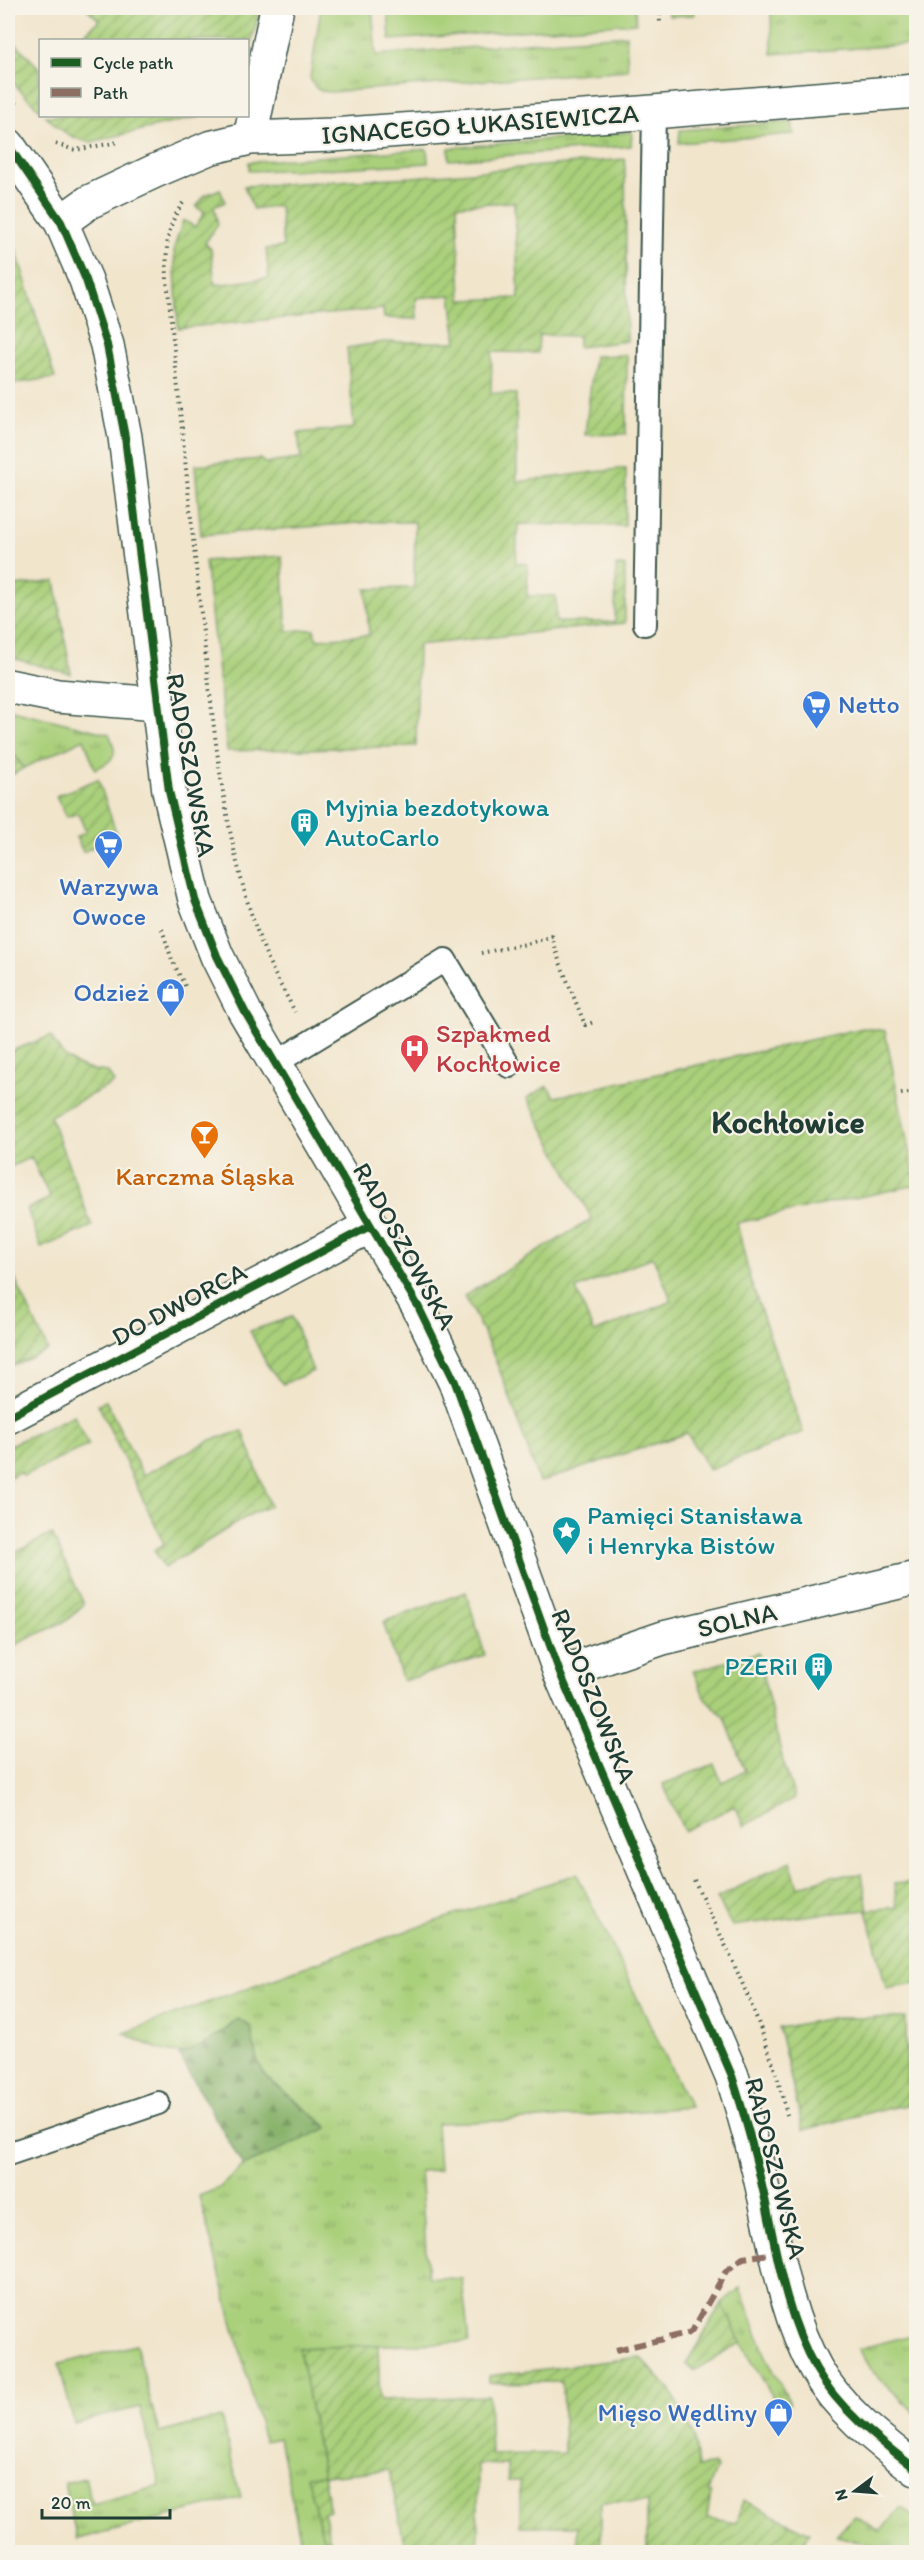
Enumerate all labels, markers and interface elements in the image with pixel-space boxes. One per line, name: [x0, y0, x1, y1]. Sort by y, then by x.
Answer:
legend: [39, 39, 249, 117]
text: Cycle path: [93, 52, 174, 74]
text: Path: [93, 82, 128, 104]
street label: IGNACEGO ŁUKASIEWICZA: [320, 97, 640, 151]
street label: RADOSZOWSKA: [159, 671, 223, 860]
supermarket icon: Netto: [801, 688, 833, 730]
place label: Netto: [838, 688, 900, 720]
place label: Myjnia bezdotykowa AutoCarlo: [325, 791, 550, 853]
building icon: Myjnia bezdotykowa AutoCarlo: [288, 806, 320, 848]
supermarket icon: Warzywa Owoce: [93, 828, 125, 870]
place label: Warzywa Owoce: [59, 870, 159, 932]
place label: Odzież: [73, 976, 149, 1008]
shop icon: Odzież: [154, 976, 186, 1018]
place label: Szpakmed Kochłowice: [436, 1017, 561, 1079]
hospital icon: Szpakmed Kochłowice: [399, 1032, 431, 1074]
district label: Kochłowice: [711, 1103, 865, 1141]
bar icon: Karczma Śląska: [189, 1118, 221, 1160]
street label: RADOSZOWSKA: [346, 1157, 464, 1335]
place label: Karczma Śląska: [115, 1160, 295, 1192]
street label: DO DWORCA: [106, 1255, 252, 1353]
place label: Pamięci Stanisława i Henryka Bistów: [587, 1499, 803, 1561]
place icon: Pamięci Stanisława i Henryka Bistów: [550, 1514, 582, 1556]
street label: SOLNA: [694, 1595, 780, 1645]
street label: RADOSZOWSKA: [544, 1604, 644, 1788]
place label: PZERiI: [725, 1650, 798, 1682]
building icon: PZERiI: [803, 1650, 835, 1692]
street label: RADOSZOWSKA: [738, 2074, 814, 2262]
place label: Mięso Wędliny: [597, 2396, 757, 2428]
shop icon: Mięso Wędliny: [762, 2396, 794, 2438]
north arrow: [825, 2461, 885, 2521]
scale bar: [42, 2482, 170, 2520]
text: N: [830, 2487, 852, 2503]
text: 20 m: [51, 2492, 91, 2514]

